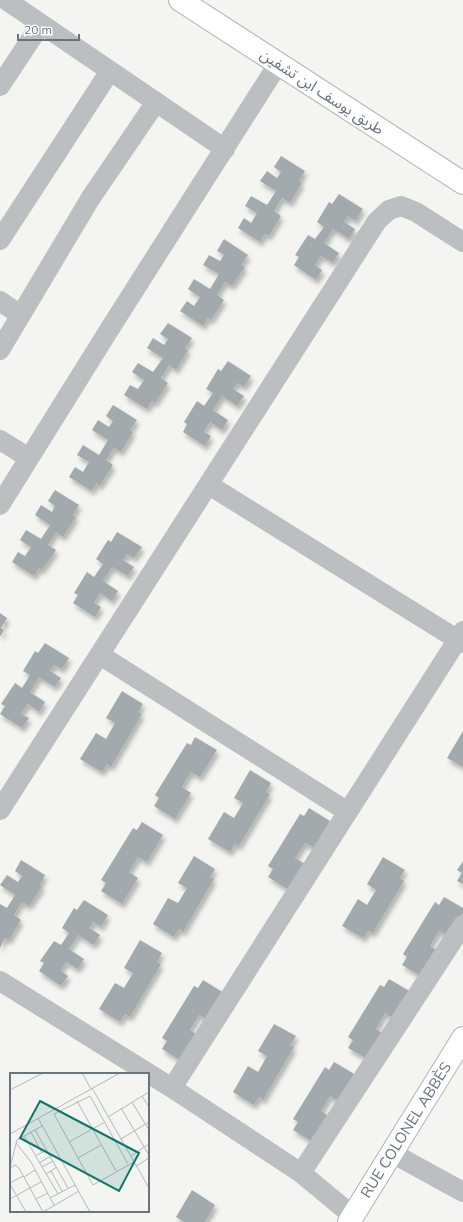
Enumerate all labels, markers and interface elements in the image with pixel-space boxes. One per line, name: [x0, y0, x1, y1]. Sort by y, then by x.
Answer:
scale bar: [18, 16, 79, 42]
text: 20 m: [24, 22, 52, 37]
street label: طريق يوسف ابن تشفين: [256, 45, 388, 139]
street label: RUE COLONEL ABBÈS: [356, 1058, 455, 1201]
inset map: [10, 1073, 149, 1212]

